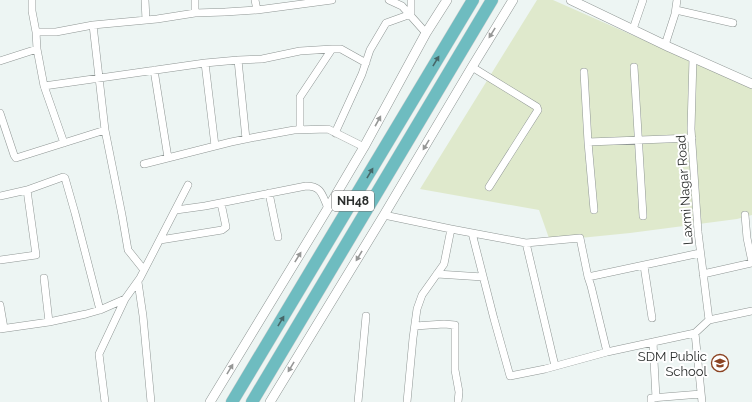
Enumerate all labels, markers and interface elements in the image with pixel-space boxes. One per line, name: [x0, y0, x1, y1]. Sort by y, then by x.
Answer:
one-way arrow: [489, 27, 496, 39]
one-way arrow: [433, 55, 440, 67]
one-way arrow: [374, 115, 381, 127]
street label: Laxmi Nagar Road: [673, 134, 696, 245]
one-way arrow: [422, 139, 429, 151]
one-way arrow: [366, 167, 373, 179]
road number: NH48: [332, 191, 374, 211]
one-way arrow: [355, 250, 362, 262]
one-way arrow: [294, 251, 301, 263]
one-way arrow: [278, 315, 285, 327]
place label: SDM Public School: [638, 349, 707, 379]
school or university icon: SDM Public School: [710, 353, 730, 373]
one-way arrow: [287, 362, 295, 372]
one-way arrow: [227, 363, 234, 375]

